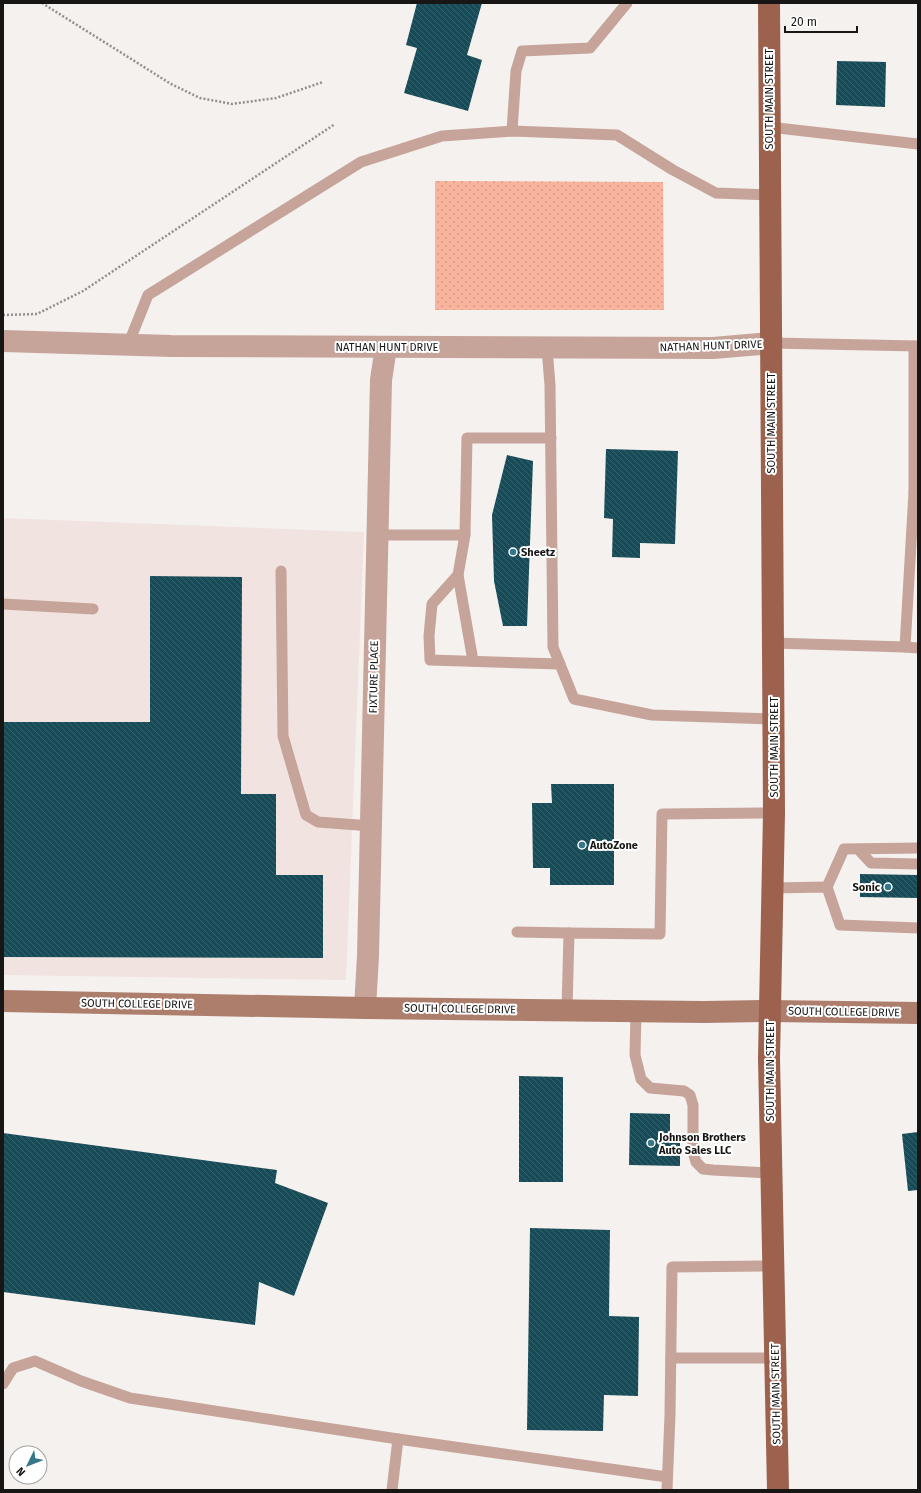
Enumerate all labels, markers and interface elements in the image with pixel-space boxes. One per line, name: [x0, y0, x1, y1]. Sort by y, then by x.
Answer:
scale bar: [785, 8, 857, 34]
text: 20 m: [791, 15, 817, 29]
street label: SOUTH MAIN STREET: [763, 48, 776, 150]
street label: NATHAN HUNT DRIVE: [659, 338, 763, 354]
street label: NATHAN HUNT DRIVE: [335, 341, 439, 354]
street label: SOUTH MAIN STREET: [765, 372, 778, 474]
place label: Sheetz: [521, 546, 555, 559]
marker: Sheetz: [508, 547, 518, 557]
street label: FIXTURE PLACE: [367, 640, 381, 714]
street label: SOUTH MAIN STREET: [768, 696, 781, 798]
place label: AutoZone: [589, 839, 638, 852]
marker: AutoZone: [577, 840, 587, 850]
place label: Sonic: [853, 881, 881, 894]
marker: Sonic: [883, 882, 893, 892]
street label: SOUTH COLLEGE DRIVE: [81, 997, 193, 1011]
street label: SOUTH COLLEGE DRIVE: [404, 1002, 516, 1016]
street label: SOUTH COLLEGE DRIVE: [788, 1005, 900, 1019]
street label: SOUTH MAIN STREET: [764, 1020, 777, 1122]
place label: Johnson Brothers Auto Sales LLC: [658, 1131, 747, 1157]
marker: Johnson Brothers Auto Sales LLC: [646, 1138, 656, 1148]
street label: SOUTH MAIN STREET: [769, 1343, 783, 1445]
north arrow: [8, 1445, 48, 1485]
text: N: [14, 1464, 28, 1479]

